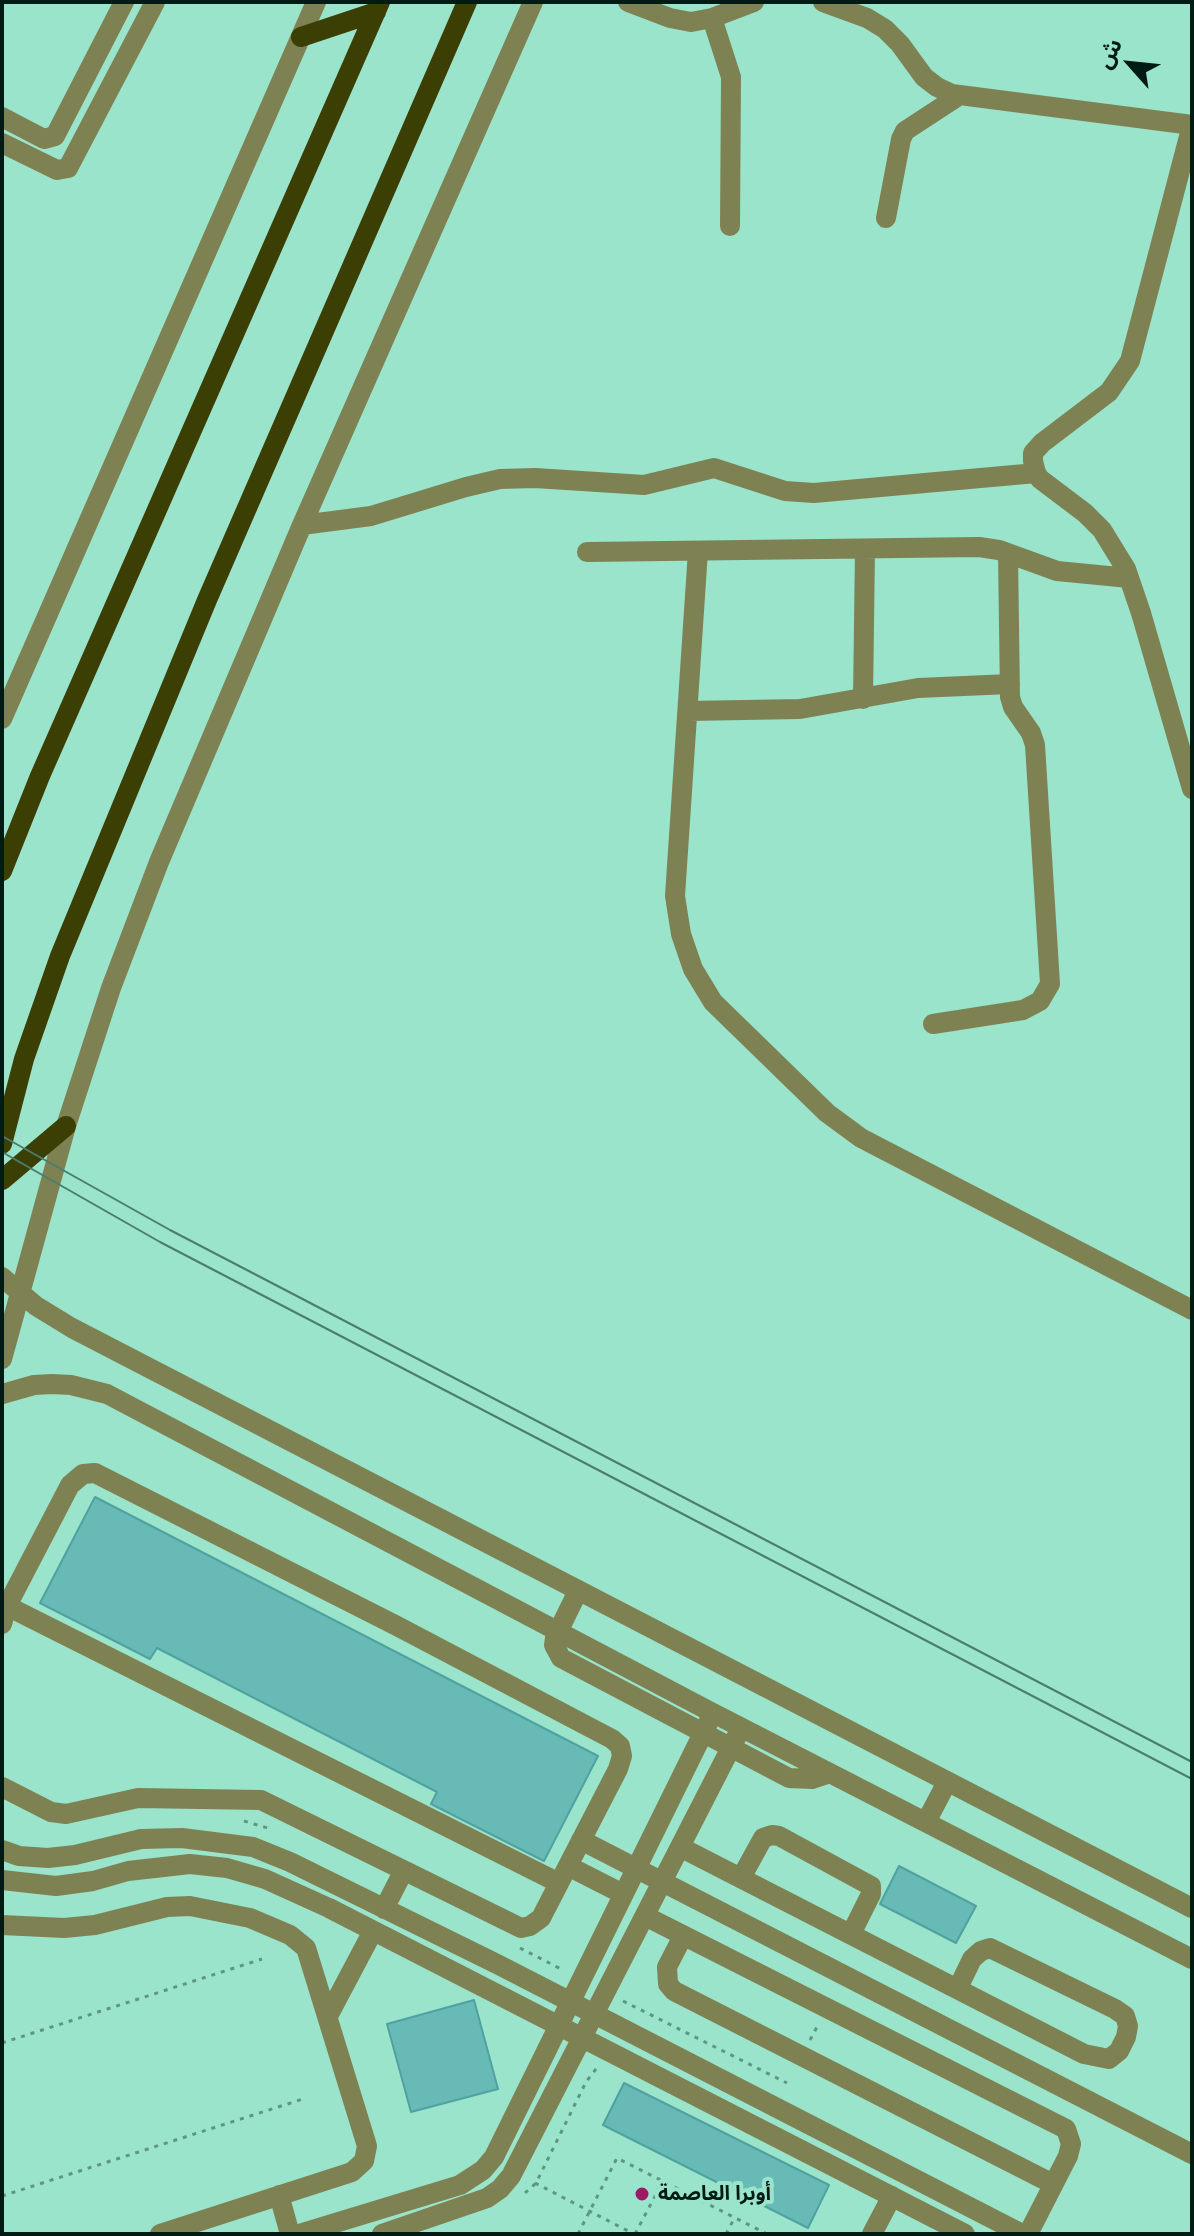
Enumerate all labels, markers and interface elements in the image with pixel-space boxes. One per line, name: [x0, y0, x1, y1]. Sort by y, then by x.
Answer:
north arrow: [1090, 24, 1170, 104]
text: ش: [1089, 33, 1128, 73]
place label: أوبرا العاصمة: [658, 2182, 771, 2206]
marker: أوبرا العاصمة: [633, 2185, 651, 2203]

